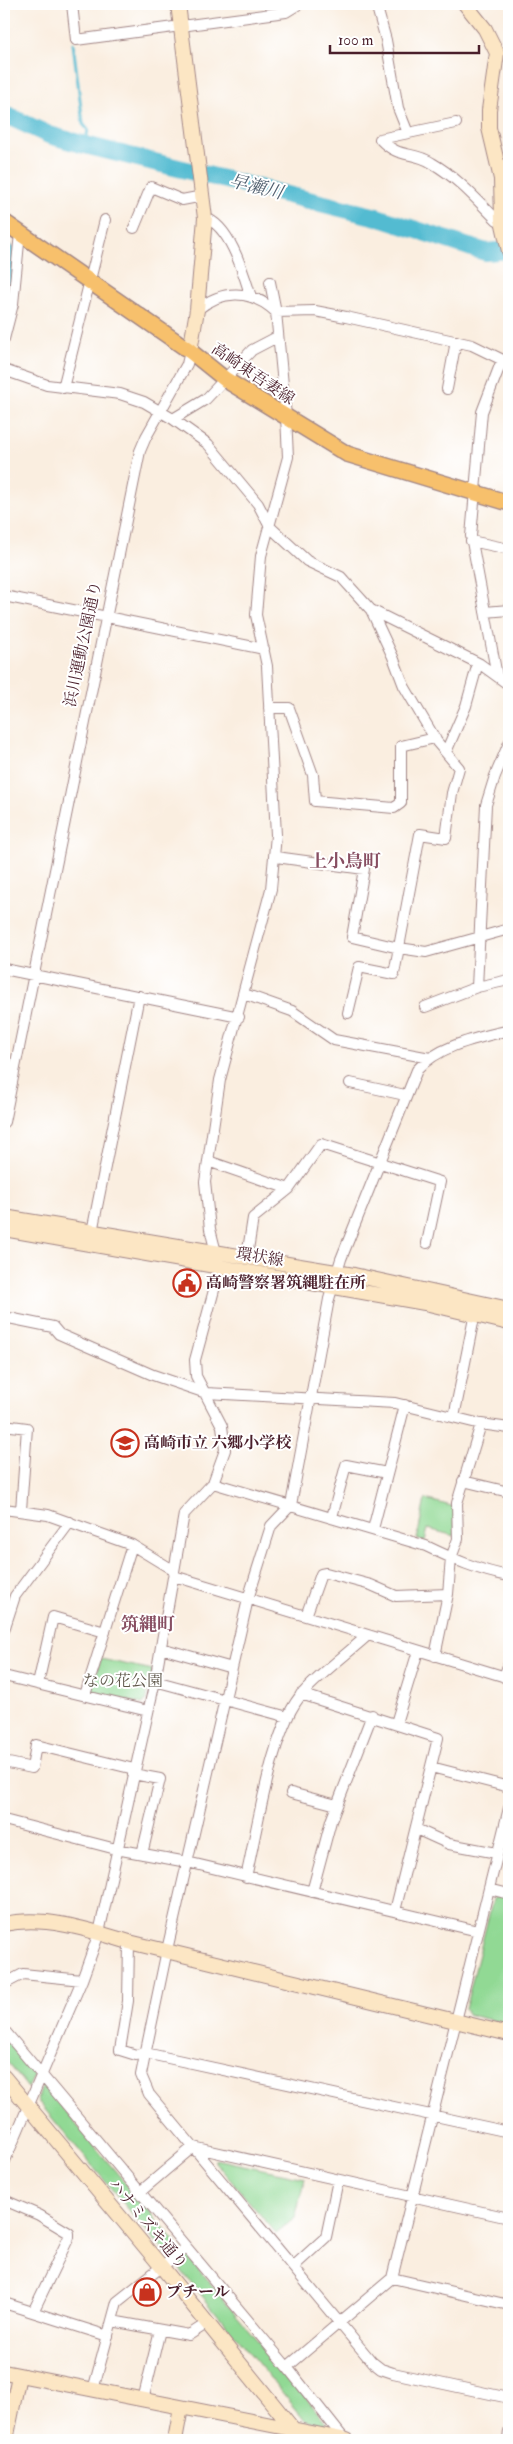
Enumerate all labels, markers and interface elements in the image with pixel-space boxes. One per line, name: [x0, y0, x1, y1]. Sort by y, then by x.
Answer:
scale bar: [330, 22, 479, 54]
text: 100 m: [338, 31, 374, 50]
water label: 早瀬川: [227, 169, 287, 205]
street label: 高崎東吾妻線: [208, 339, 298, 409]
street label: 浜川運動公園通り: [60, 579, 106, 709]
district label: 上小鳥町: [309, 850, 381, 873]
street label: 環状線: [235, 1243, 285, 1271]
public building icon: 高崎警察署筑縄駐在所: [172, 1268, 202, 1298]
place label: 高崎警察署筑縄駐在所: [206, 1273, 366, 1293]
school or university icon: 高崎市立 六郷小学校: [110, 1428, 140, 1458]
place label: 高崎市立 六郷小学校: [144, 1433, 292, 1453]
district label: 筑縄町: [121, 1613, 175, 1636]
park label: なの花公園: [83, 1671, 163, 1691]
street label: ハナミズキ通り: [104, 2175, 192, 2273]
shop icon: プチール: [132, 2277, 162, 2307]
place label: プチール: [166, 2282, 230, 2302]

